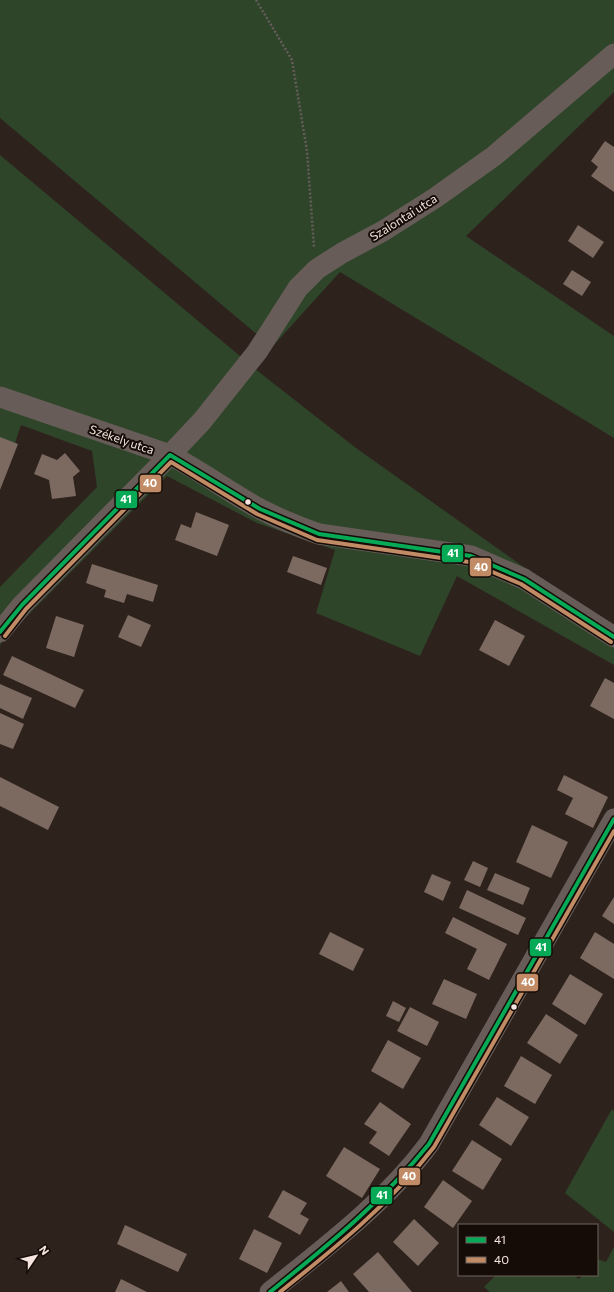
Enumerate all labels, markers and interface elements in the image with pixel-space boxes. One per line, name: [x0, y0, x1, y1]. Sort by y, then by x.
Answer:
street label: Szalontai utca: [367, 191, 439, 243]
street label: Székely utca: [88, 421, 156, 457]
line badge: 40: [139, 474, 162, 493]
text: 40: [143, 476, 157, 489]
line badge: 41: [115, 490, 138, 509]
text: 41: [120, 492, 132, 505]
unlabelled marker: [243, 497, 253, 507]
line badge: 41: [441, 544, 464, 563]
text: 41: [447, 546, 459, 559]
line badge: 40: [469, 557, 492, 577]
text: 40: [474, 560, 488, 573]
line badge: 41: [529, 938, 552, 957]
text: 41: [535, 940, 547, 953]
line badge: 40: [516, 973, 539, 992]
text: 40: [521, 975, 535, 988]
unlabelled marker: [509, 1002, 519, 1012]
line badge: 40: [398, 1167, 421, 1186]
text: 40: [402, 1169, 416, 1182]
line badge: 41: [370, 1186, 393, 1205]
text: 41: [376, 1188, 388, 1201]
legend: [458, 1224, 598, 1276]
text: 41: [494, 1232, 506, 1246]
north arrow: [16, 1236, 56, 1276]
text: N: [37, 1243, 52, 1257]
text: 40: [494, 1252, 509, 1266]

